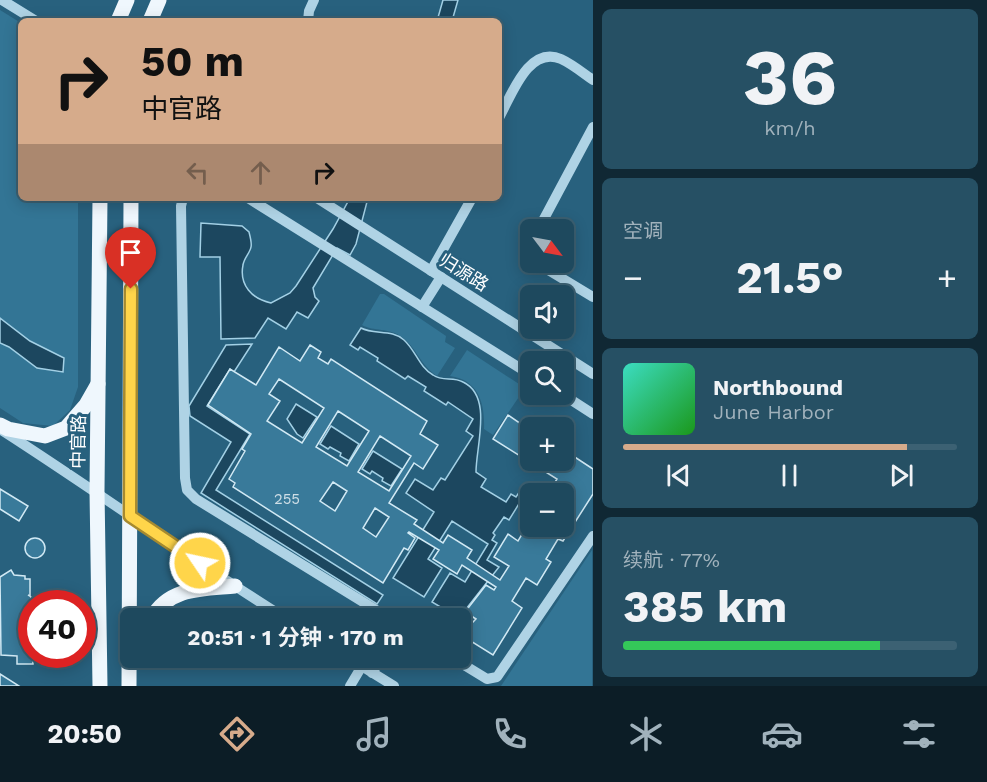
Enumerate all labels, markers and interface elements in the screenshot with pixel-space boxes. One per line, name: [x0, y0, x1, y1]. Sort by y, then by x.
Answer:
text: 36: [743, 31, 837, 123]
text: 50 m: [141, 37, 244, 86]
icon: right: [42, 42, 120, 120]
text: 中官路: [141, 93, 222, 125]
text: km/h: [764, 116, 816, 140]
icon: left: [181, 156, 214, 189]
icon: ahead: [244, 156, 277, 189]
icon: right: [307, 156, 340, 189]
north arrow: [520, 219, 574, 273]
map controls: [520, 219, 574, 537]
text: 空调: [623, 219, 663, 243]
pin: [105, 227, 156, 289]
icon: arrive: [114, 236, 147, 269]
street label: 归源路: [436, 249, 492, 295]
text: 21.5°: [736, 251, 844, 304]
text: −: [623, 258, 643, 297]
text: +: [937, 258, 957, 297]
button: sound: [520, 285, 574, 339]
button: search: [520, 351, 574, 405]
text: Northbound: [713, 375, 843, 400]
text: June Harbor: [713, 400, 834, 424]
street label: 中官路: [67, 415, 89, 469]
button: +: [520, 417, 574, 471]
icon: previous: [662, 459, 695, 492]
icon: pause: [773, 459, 806, 492]
icon: next: [885, 459, 918, 492]
button: −: [520, 483, 574, 537]
house number: 255: [274, 490, 300, 508]
position arrow: [168, 531, 232, 595]
text: 续航 · 77%: [623, 548, 720, 572]
text: 385 km: [623, 580, 787, 633]
speed limit sign: 40: [18, 590, 96, 668]
text: 20:51 · 1 分钟 · 170 m: [187, 625, 404, 650]
icon: directions: [216, 713, 258, 755]
icon: music: [353, 713, 395, 755]
icon: phone: [489, 713, 531, 755]
icon: climate: [625, 713, 667, 755]
icon: car: [761, 713, 803, 755]
icon: filters: [898, 713, 940, 755]
text: 20:50: [47, 718, 122, 750]

